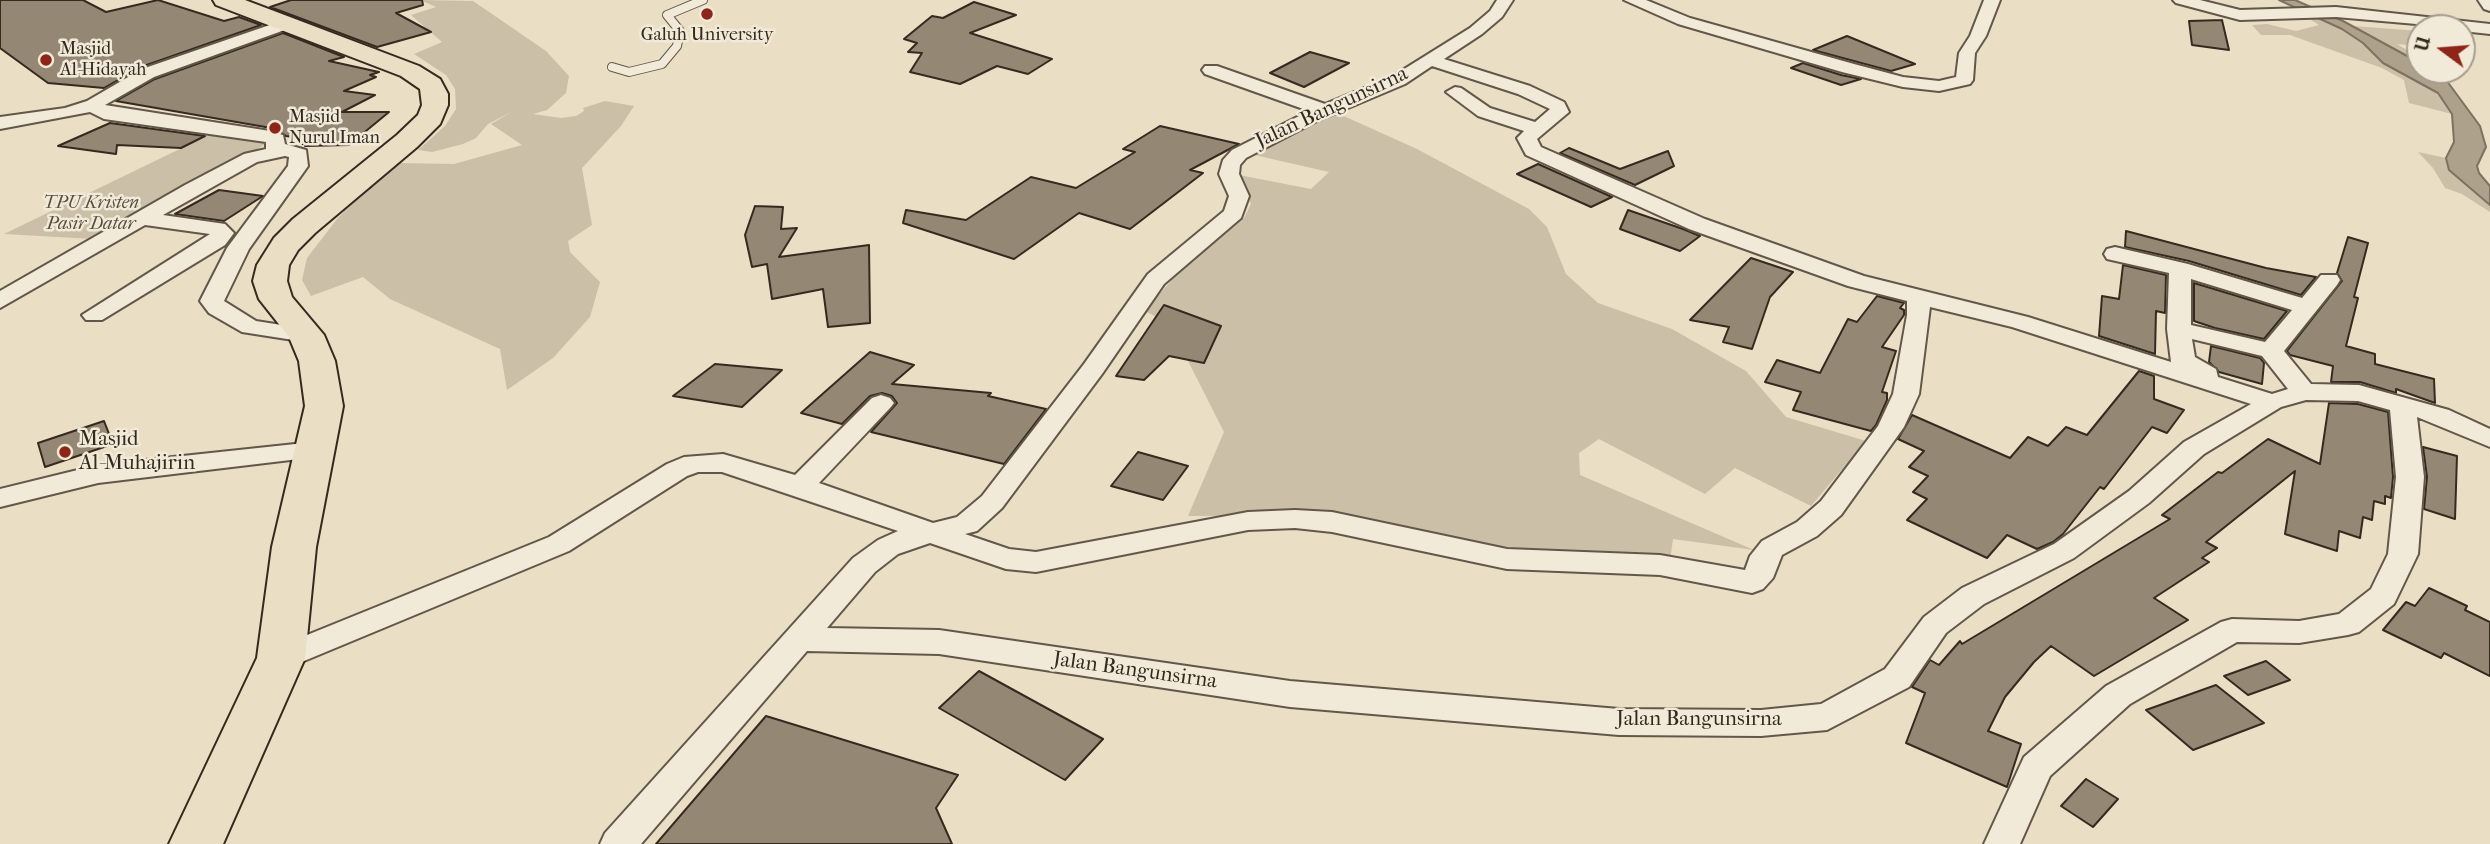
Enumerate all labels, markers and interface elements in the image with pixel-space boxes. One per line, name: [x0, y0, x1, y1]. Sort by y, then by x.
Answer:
marker: Galuh University: [699, 6, 715, 22]
north arrow: [2406, 14, 2476, 84]
place label: Galuh University: [641, 25, 773, 47]
text: U: [2410, 34, 2435, 54]
place label: Masjid Al-Hidayah: [60, 39, 146, 82]
marker: Masjid Al-Hidayah: [38, 52, 54, 68]
street label: Jalan Bangunsirna: [1252, 62, 1412, 154]
place label: Masjid Nurul Iman: [289, 107, 380, 150]
marker: Masjid Nurul Iman: [267, 120, 283, 136]
park label: TPU Kristen Pasir Datar: [43, 193, 139, 235]
place label: Masjid Al-Muhajirin: [79, 427, 195, 477]
marker: Masjid Al-Muhajirin: [57, 444, 73, 460]
street label: Jalan Bangunsirna: [1051, 647, 1219, 695]
street label: Jalan Bangunsirna: [1616, 707, 1782, 733]

